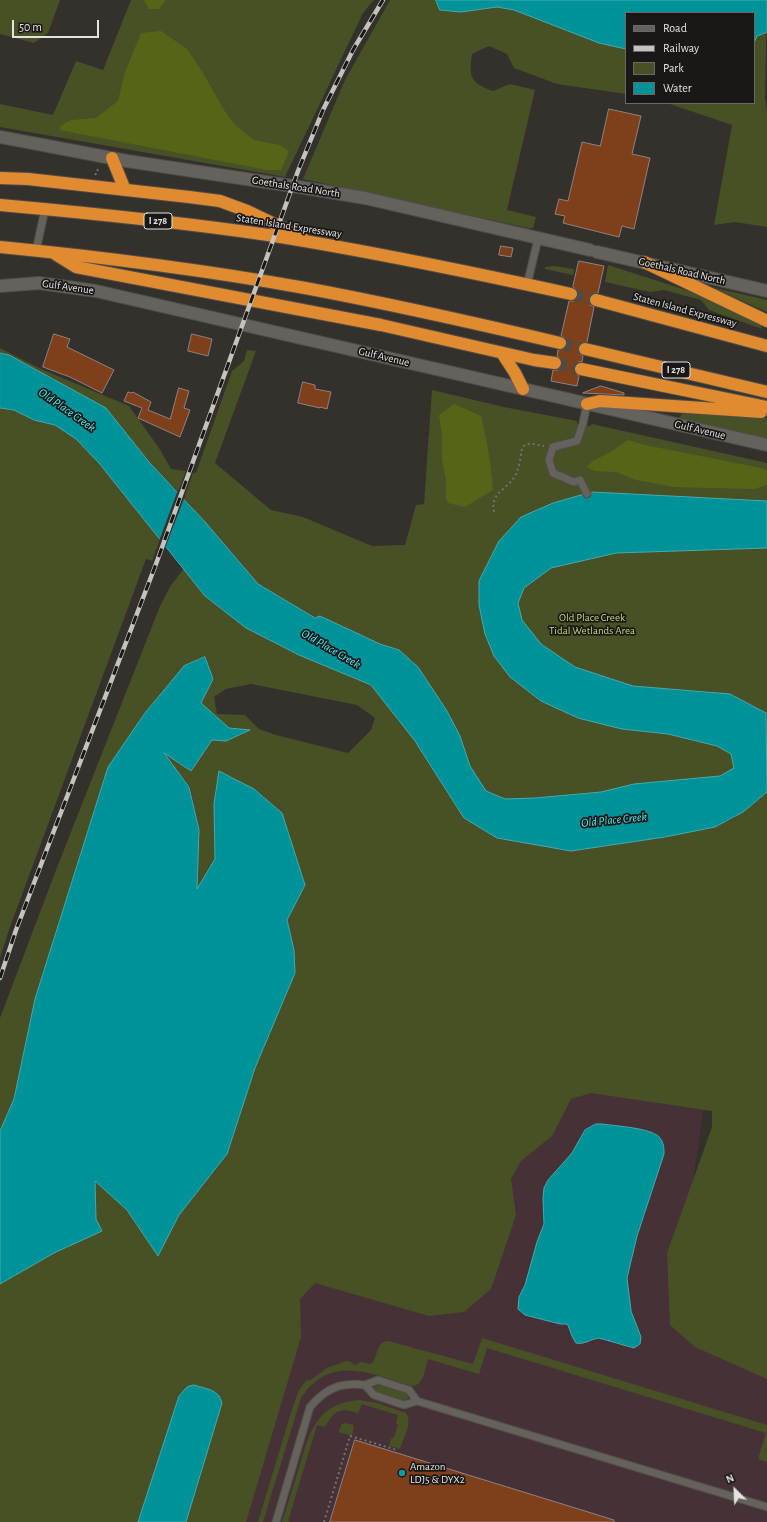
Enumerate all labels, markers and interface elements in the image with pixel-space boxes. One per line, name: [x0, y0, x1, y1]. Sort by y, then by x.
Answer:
scale bar: [14, 12, 101, 38]
legend: [625, 12, 755, 104]
text: 50 m: [19, 21, 42, 33]
text: Road: [663, 22, 687, 34]
text: Railway: [663, 42, 699, 54]
text: Park: [663, 62, 684, 74]
text: Water: [663, 82, 692, 94]
street label: Goethals Road North: [251, 174, 341, 200]
street label: Staten Island Expressway: [235, 211, 343, 241]
road number: I 278: [144, 213, 172, 229]
street label: Goethals Road North: [637, 255, 727, 287]
street label: Gulf Avenue: [41, 277, 95, 297]
street label: Staten Island Expressway: [632, 290, 738, 330]
street label: Gulf Avenue: [357, 345, 411, 369]
road number: I 278: [662, 362, 690, 378]
water label: Old Place Creek: [36, 385, 98, 435]
street label: Gulf Avenue: [673, 418, 727, 442]
park label: Old Place Creek Tidal Wetlands Area: [549, 611, 635, 637]
water label: Old Place Creek: [299, 626, 363, 672]
water label: Old Place Creek: [580, 809, 648, 831]
place label: Amazon LDJ5 & DYX2: [410, 1460, 465, 1486]
marker: Amazon LDJ5 & DYX2: [397, 1468, 407, 1478]
north arrow: [715, 1470, 755, 1510]
text: N: [724, 1472, 736, 1485]

